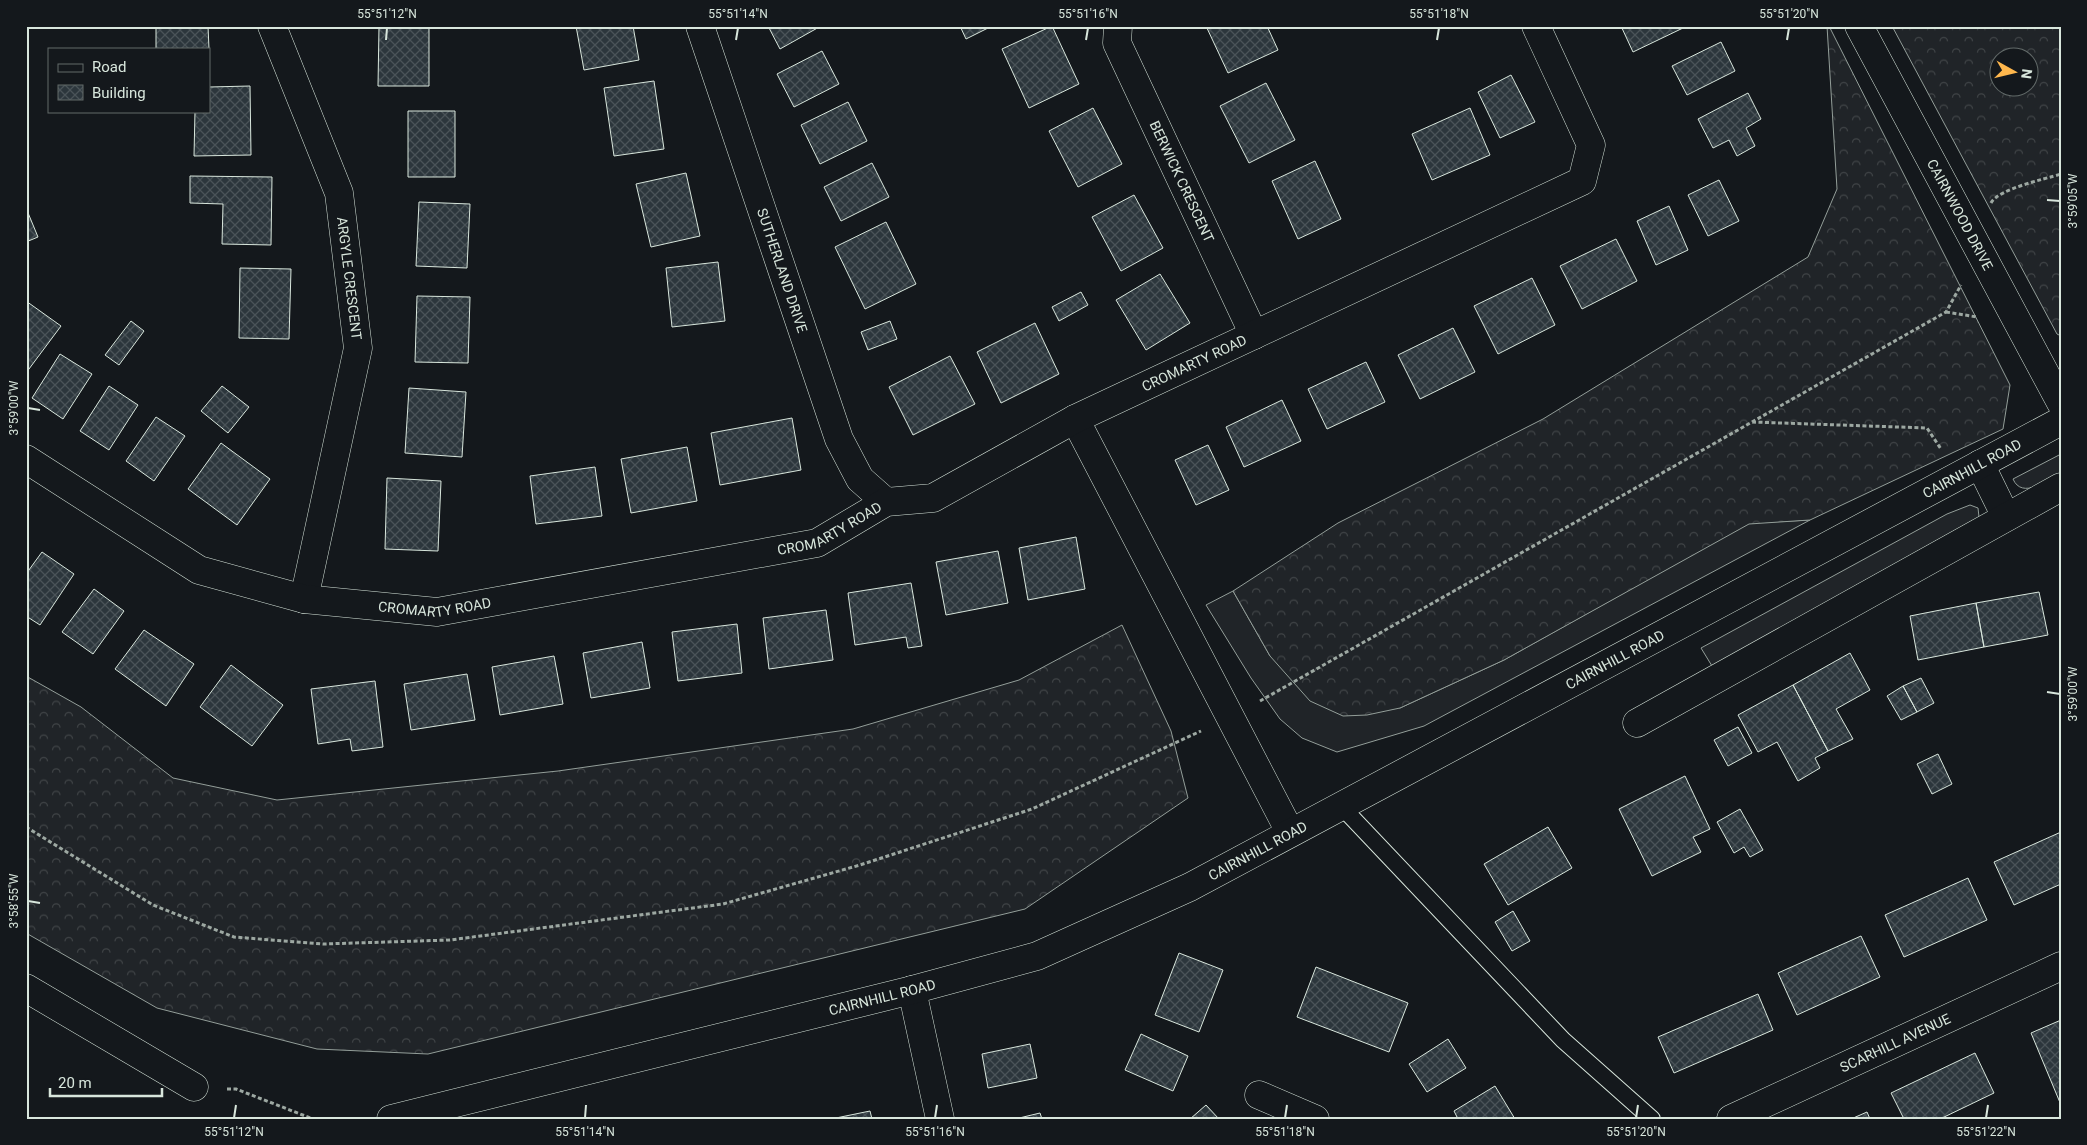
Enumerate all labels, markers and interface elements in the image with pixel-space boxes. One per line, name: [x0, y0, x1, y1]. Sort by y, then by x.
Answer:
text: 55°51'12"N: [357, 7, 417, 21]
text: 55°51'14"N: [708, 7, 768, 21]
text: 55°51'16"N: [1058, 7, 1118, 21]
text: 55°51'18"N: [1409, 7, 1469, 21]
text: 55°51'20"N: [1759, 7, 1819, 21]
legend: [48, 48, 210, 112]
north arrow: [1990, 48, 2040, 98]
text: Road: [92, 58, 126, 76]
text: N: [2018, 68, 2035, 80]
text: Building: [92, 84, 146, 102]
street label: BERWICK CRESCENT: [1147, 118, 1218, 245]
street label: CAIRNWOOD DRIVE: [1924, 156, 1996, 273]
text: 3°59'05"W: [2066, 173, 2080, 228]
street label: SUTHERLAND DRIVE: [754, 206, 811, 335]
street label: ARGYLE CRESCENT: [334, 216, 365, 342]
street label: CROMARTY ROAD: [1139, 332, 1249, 394]
text: 3°59'00"W: [7, 380, 21, 435]
street label: CAIRNHILL ROAD: [1920, 436, 2024, 502]
street label: CROMARTY ROAD: [776, 499, 884, 558]
street label: CROMARTY ROAD: [377, 594, 492, 620]
street label: CAIRNHILL ROAD: [1563, 627, 1667, 693]
text: 3°59'00"W: [2066, 666, 2080, 721]
street label: CAIRNHILL ROAD: [1206, 818, 1310, 884]
text: 3°58'55"W: [7, 873, 21, 928]
street label: CAIRNHILL ROAD: [827, 976, 937, 1018]
street label: SCARHILL AVENUE: [1837, 1010, 1953, 1075]
scale bar: [50, 1065, 162, 1097]
text: 20 m: [58, 1074, 92, 1092]
text: 55°51'12"N: [204, 1125, 264, 1139]
text: 55°51'14"N: [555, 1125, 615, 1139]
text: 55°51'16"N: [905, 1125, 965, 1139]
text: 55°51'18"N: [1255, 1125, 1315, 1139]
text: 55°51'20"N: [1606, 1125, 1666, 1139]
text: 55°51'22"N: [1956, 1125, 2016, 1139]

